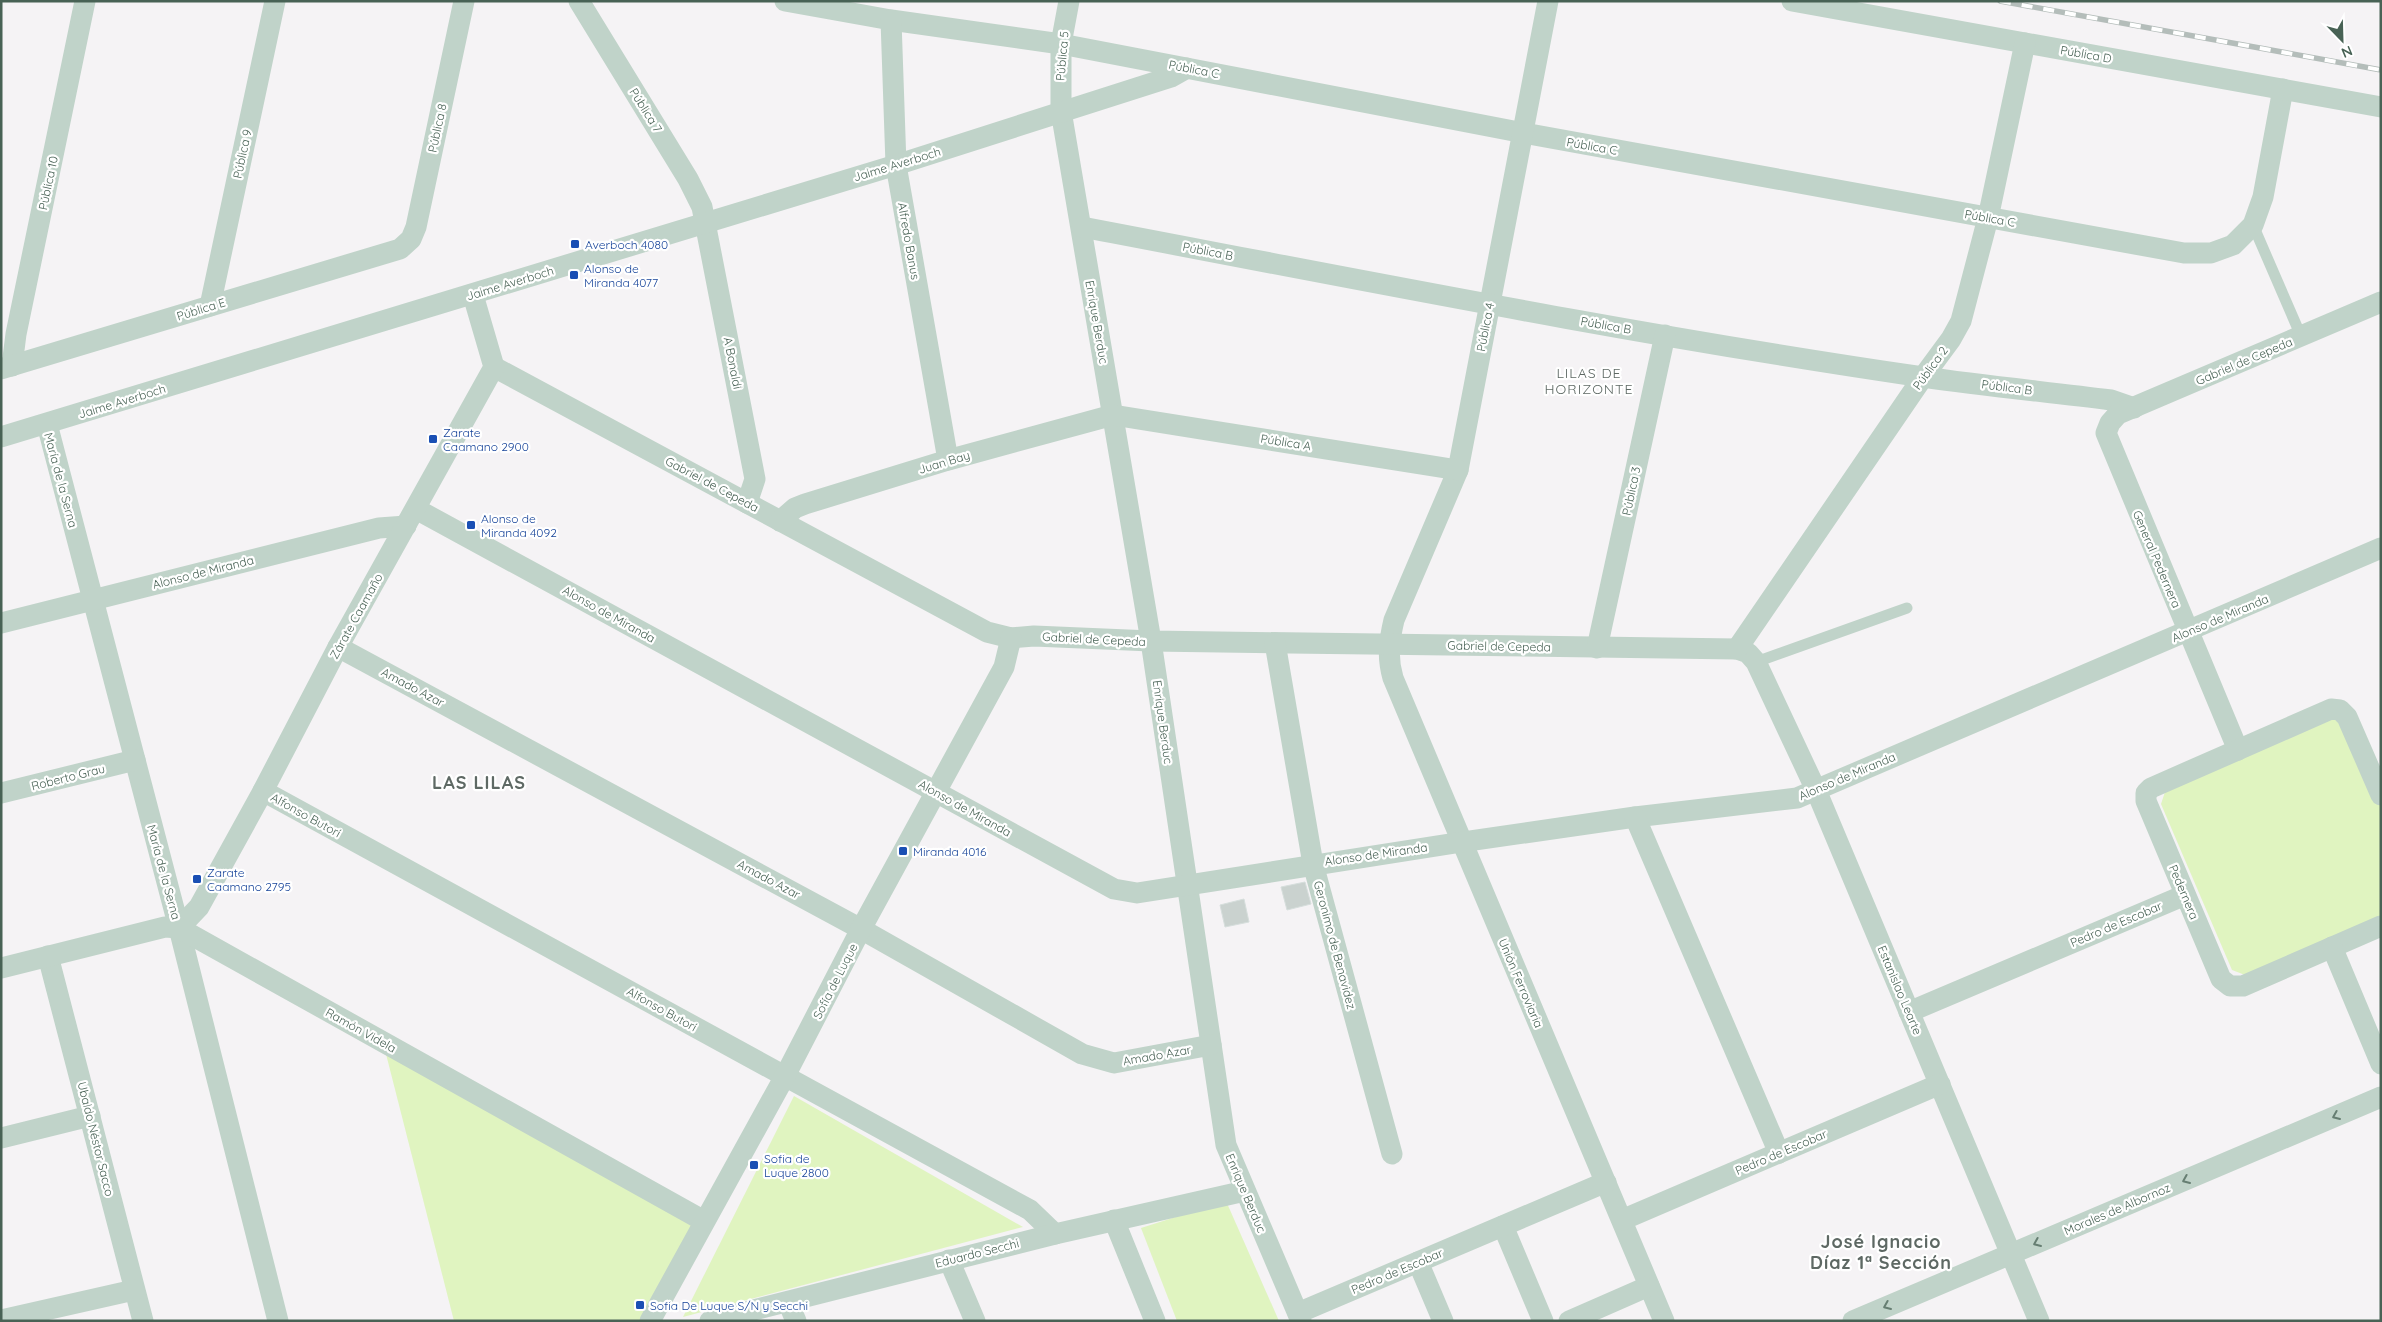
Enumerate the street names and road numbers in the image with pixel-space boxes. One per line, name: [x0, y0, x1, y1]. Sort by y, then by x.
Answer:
street label: Pública 5: [1052, 31, 1072, 81]
street label: Pública D: [2059, 42, 2113, 66]
street label: Pública C: [1167, 57, 1221, 81]
street label: Pública 7: [627, 85, 665, 135]
street label: Pública 8: [424, 102, 450, 154]
street label: Pública 9: [229, 128, 255, 180]
street label: Pública C: [1566, 134, 1619, 158]
street label: Jaime Averboch: [852, 144, 942, 184]
street label: Pública 10: [35, 155, 61, 211]
street label: Alfredo Banus: [895, 201, 923, 281]
street label: Pública C: [1964, 206, 2017, 230]
street label: Pública B: [1181, 239, 1235, 263]
street label: Jaime Averboch: [465, 263, 555, 303]
street label: Enrique Berduc: [1082, 279, 1112, 365]
street label: Pública E: [175, 294, 227, 323]
street label: Pública 4: [1473, 301, 1497, 353]
street label: Pública B: [1580, 313, 1633, 337]
street label: Gabriel de Cepeda: [2193, 334, 2295, 388]
street label: A Bonaldi: [721, 336, 745, 390]
street label: Pública 2: [1909, 343, 1951, 393]
street label: Pública B: [1981, 376, 2033, 398]
street label: Jaime Averboch: [77, 381, 167, 421]
street label: María de la Serna: [41, 431, 81, 529]
street label: Pública A: [1260, 431, 1313, 453]
street label: Juan Bay: [916, 447, 972, 477]
street label: Gabriel de Cepeda: [663, 453, 761, 515]
street label: Pública 3: [1619, 465, 1643, 517]
street label: General Pedernera: [2130, 508, 2184, 610]
street label: Alonso de Miranda: [151, 552, 255, 592]
street label: Zárate Caamaño: [326, 571, 386, 661]
street label: Alonso de Miranda: [560, 582, 658, 646]
street label: Alonso de Miranda: [2169, 591, 2271, 645]
street label: Gabriel de Cepeda: [1042, 629, 1146, 649]
street label: Gabriel de Cepeda: [1447, 638, 1551, 654]
street label: Amado Azar: [379, 664, 447, 710]
street label: Enrique Berduc: [1150, 679, 1176, 765]
street label: Alonso de Miranda: [1796, 749, 1898, 803]
street label: Roberto Grau: [30, 761, 106, 793]
street label: Alonso de Miranda: [916, 776, 1014, 840]
street label: Alfonso Butori: [268, 790, 344, 840]
street label: María de la Serna: [144, 823, 184, 921]
street label: Alonso de Miranda: [1324, 839, 1428, 869]
street label: Amado Azar: [735, 856, 803, 902]
street label: Pedernera: [2166, 862, 2202, 922]
street label: Geronimo de Benavidez: [1311, 879, 1359, 1011]
street label: Pedro de Escobar: [2068, 898, 2165, 950]
street label: Unión Ferroviaria: [1495, 936, 1547, 1030]
street label: Sofía de Luque: [810, 940, 861, 1021]
street label: Estanislao Learte: [1874, 943, 1926, 1037]
street label: Alfonso Butori: [624, 984, 700, 1034]
street label: Ramón Videla: [323, 1004, 399, 1056]
street label: Amado Azar: [1122, 1042, 1193, 1068]
street label: Ubaldo Néstor Sacco: [75, 1080, 117, 1198]
street label: Pedro de Escobar: [1733, 1126, 1830, 1178]
street label: Enrique Berduc: [1223, 1151, 1269, 1235]
street label: Morales de Albornoz: [2062, 1180, 2173, 1238]
street label: Eduardo Secchi: [934, 1235, 1020, 1271]
street label: Pedro de Escobar: [1349, 1245, 1446, 1297]

